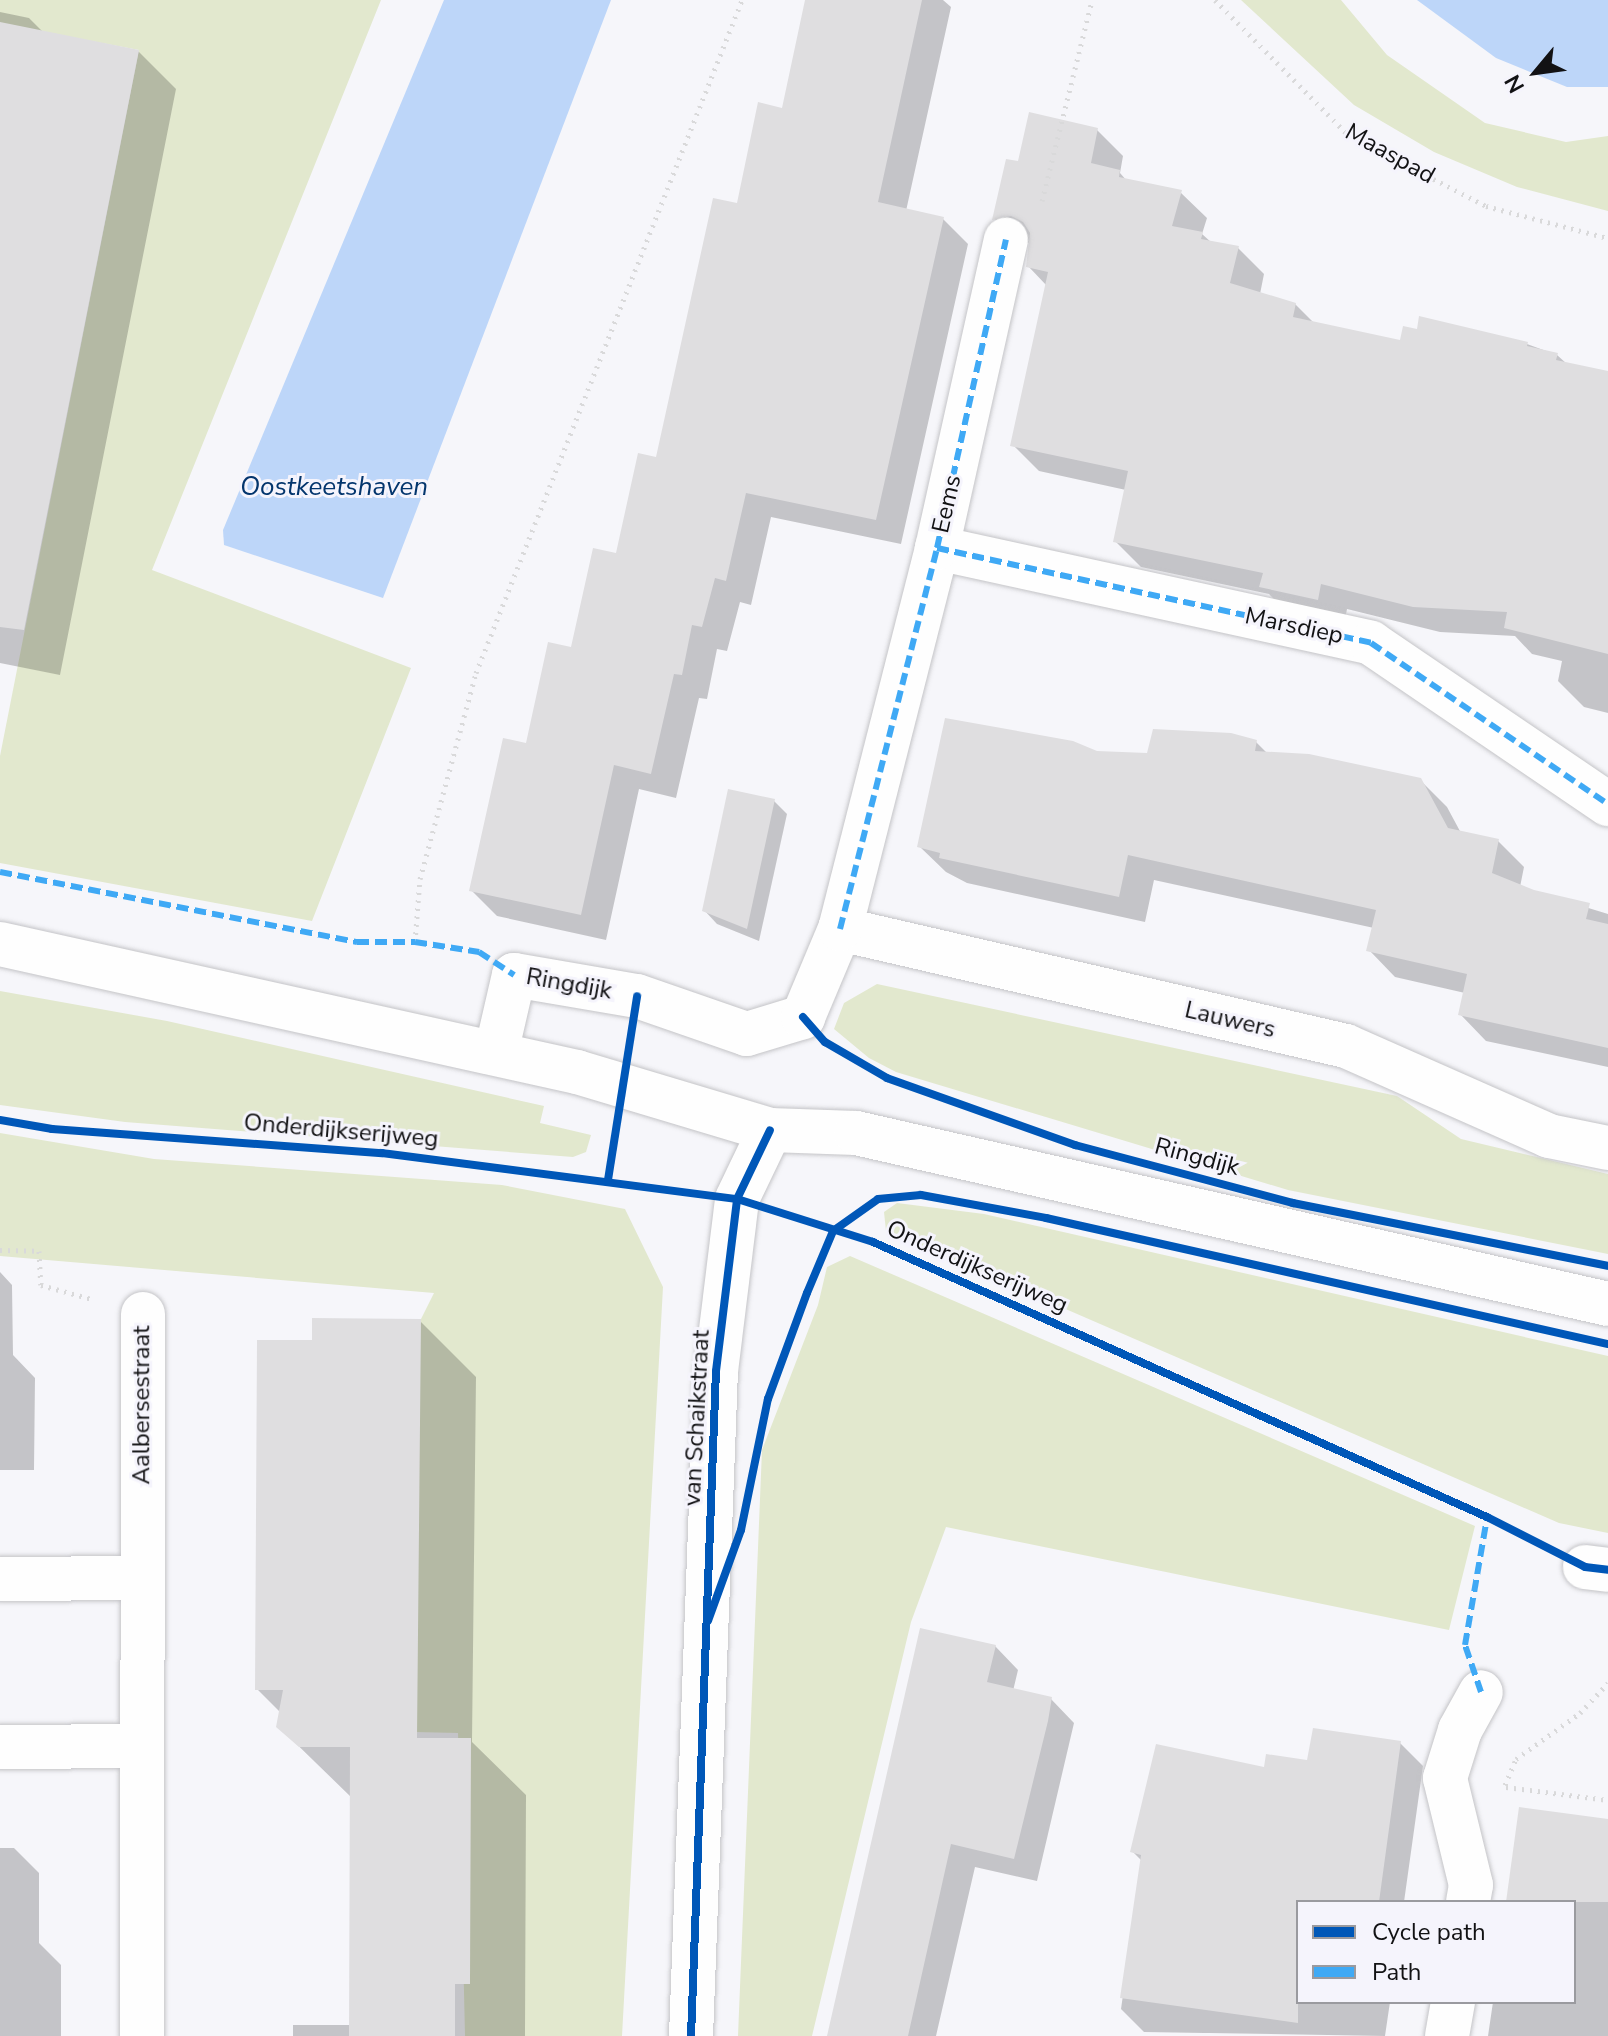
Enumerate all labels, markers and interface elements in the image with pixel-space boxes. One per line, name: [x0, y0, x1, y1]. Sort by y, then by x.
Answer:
north arrow: [1496, 32, 1576, 112]
text: N: [1498, 69, 1532, 98]
street label: Maaspad: [1340, 118, 1440, 190]
water label: Oostkeetshaven: [240, 471, 428, 503]
street label: Eems: [926, 472, 968, 536]
street label: Marsdiep: [1242, 602, 1346, 650]
street label: Ringdijk: [524, 962, 614, 1006]
street label: Lauwers: [1182, 996, 1278, 1044]
street label: Onderdijkserijweg: [243, 1108, 439, 1154]
street label: Ringdijk: [1151, 1132, 1243, 1182]
street label: Onderdijkserijweg: [882, 1214, 1072, 1320]
street label: Aalbersestraat: [128, 1326, 156, 1484]
street label: van Schaikstraat: [678, 1329, 716, 1507]
legend: [1296, 1900, 1576, 2004]
text: Cycle path: [1372, 1916, 1486, 1948]
text: Path: [1372, 1956, 1421, 1988]

